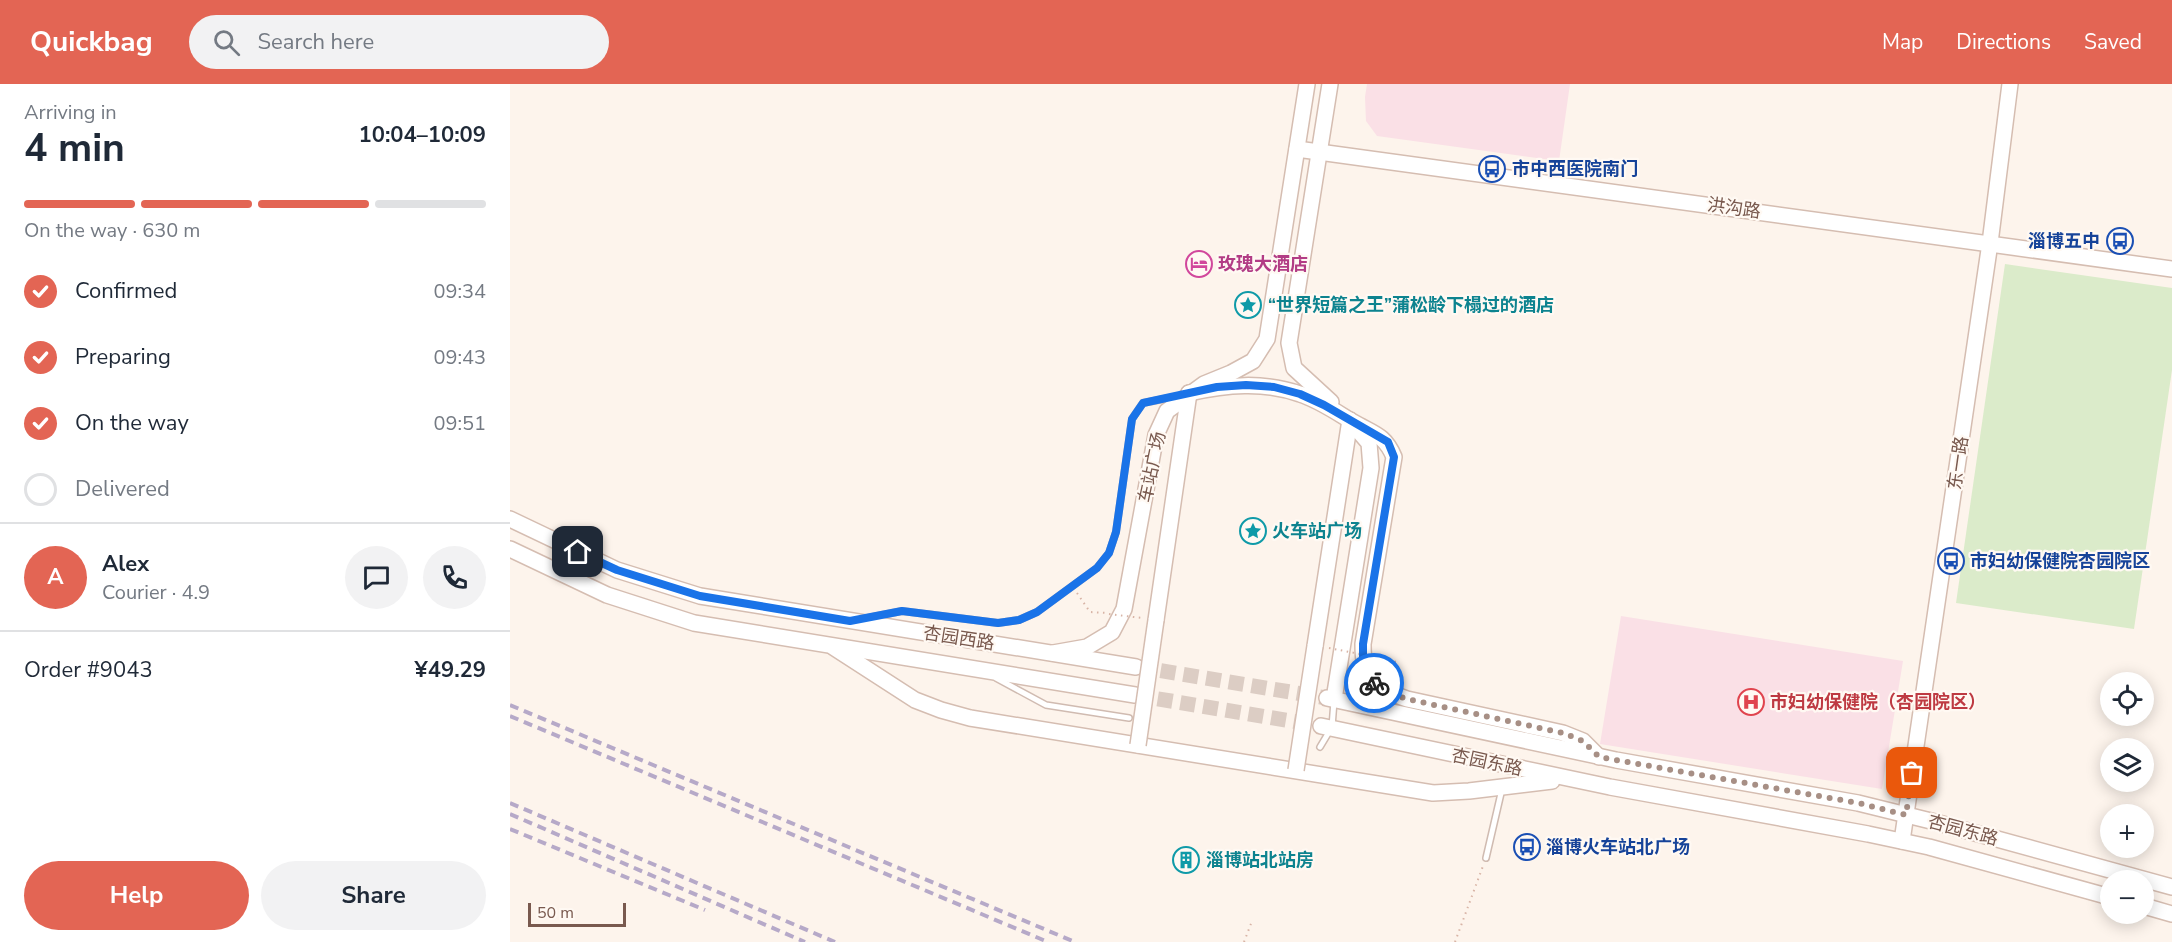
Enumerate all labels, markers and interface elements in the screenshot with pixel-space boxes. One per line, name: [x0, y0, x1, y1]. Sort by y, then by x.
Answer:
search box: [189, 15, 609, 69]
text: Quickbag: [30, 23, 153, 61]
icon: search: [210, 26, 243, 59]
text: Search here: [258, 27, 374, 57]
text: Map: [1882, 28, 1923, 56]
text: Directions: [1956, 28, 2051, 56]
text: Saved: [2084, 28, 2142, 56]
text: Arriving in: [24, 99, 117, 126]
text: 10:04–10:09: [358, 120, 486, 150]
text: 4 min: [24, 122, 125, 175]
bus stop icon: 市中西医院南门: [1477, 154, 1507, 184]
place label: 市中西医院南门: [1512, 157, 1638, 181]
street label: 洪沟路: [1706, 192, 1762, 224]
text: On the way · 630 m: [24, 217, 200, 244]
bus stop icon: 淄博五中: [2105, 226, 2135, 256]
place label: 淄博五中: [2028, 229, 2100, 253]
hotel icon: 玫瑰大酒店: [1184, 249, 1214, 279]
place label: 玫瑰大酒店: [1218, 252, 1308, 276]
icon: check: [24, 275, 57, 308]
text: Confirmed: [75, 276, 177, 306]
text: 09:34: [433, 278, 486, 305]
place icon: “世界短篇之王”蒲松龄下榻过的酒店: [1233, 290, 1263, 320]
place label: “世界短篇之王”蒲松龄下榻过的酒店: [1268, 293, 1554, 317]
icon: check: [24, 341, 57, 374]
text: Preparing: [75, 342, 171, 372]
text: 09:43: [433, 344, 486, 371]
icon: check: [24, 407, 57, 440]
text: On the way: [75, 408, 189, 438]
text: 09:51: [433, 410, 486, 437]
street label: 车站广场: [1133, 429, 1171, 505]
street label: 东一路: [1942, 435, 1974, 491]
text: Delivered: [75, 474, 170, 504]
place icon: 火车站广场: [1238, 516, 1268, 546]
place label: 火车站广场: [1272, 519, 1362, 543]
pin: [552, 526, 603, 577]
icon: home: [561, 535, 594, 568]
button: chat: [345, 546, 408, 609]
button: phone: [423, 546, 486, 609]
bus stop icon: 市妇幼保健院杏园院区: [1936, 546, 1966, 576]
text: Alex: [102, 549, 149, 579]
place label: 市妇幼保健院杏园院区: [1970, 549, 2150, 573]
text: A: [47, 562, 64, 592]
text: Courier · 4.9: [102, 579, 210, 606]
street label: 杏园西路: [922, 621, 996, 655]
courier: [1344, 653, 1404, 713]
text: Order #9043: [24, 655, 153, 685]
text: ¥49.29: [415, 655, 486, 685]
icon: bike: [1358, 667, 1391, 700]
map controls: [2100, 672, 2154, 924]
button: locate: [2100, 672, 2154, 726]
hospital icon: 市妇幼保健院（杏园院区）: [1736, 687, 1766, 717]
place label: 市妇幼保健院（杏园院区）: [1770, 690, 1986, 714]
button: layers: [2100, 738, 2154, 792]
street label: 杏园东路: [1449, 743, 1525, 781]
pin: [1886, 747, 1937, 798]
icon: bag: [1895, 756, 1928, 789]
button: +: [2100, 804, 2154, 858]
street label: 杏园东路: [1925, 809, 2001, 851]
bus stop icon: 淄博火车站北广场: [1512, 832, 1542, 862]
place label: 淄博火车站北广场: [1546, 835, 1690, 859]
building icon: 淄博站北站房: [1171, 845, 1201, 875]
place label: 淄博站北站房: [1206, 848, 1314, 872]
button: Help: [24, 861, 249, 930]
button: Share: [261, 861, 486, 930]
button: −: [2100, 870, 2154, 924]
scale bar: [528, 900, 626, 928]
text: 50 m: [537, 902, 574, 924]

